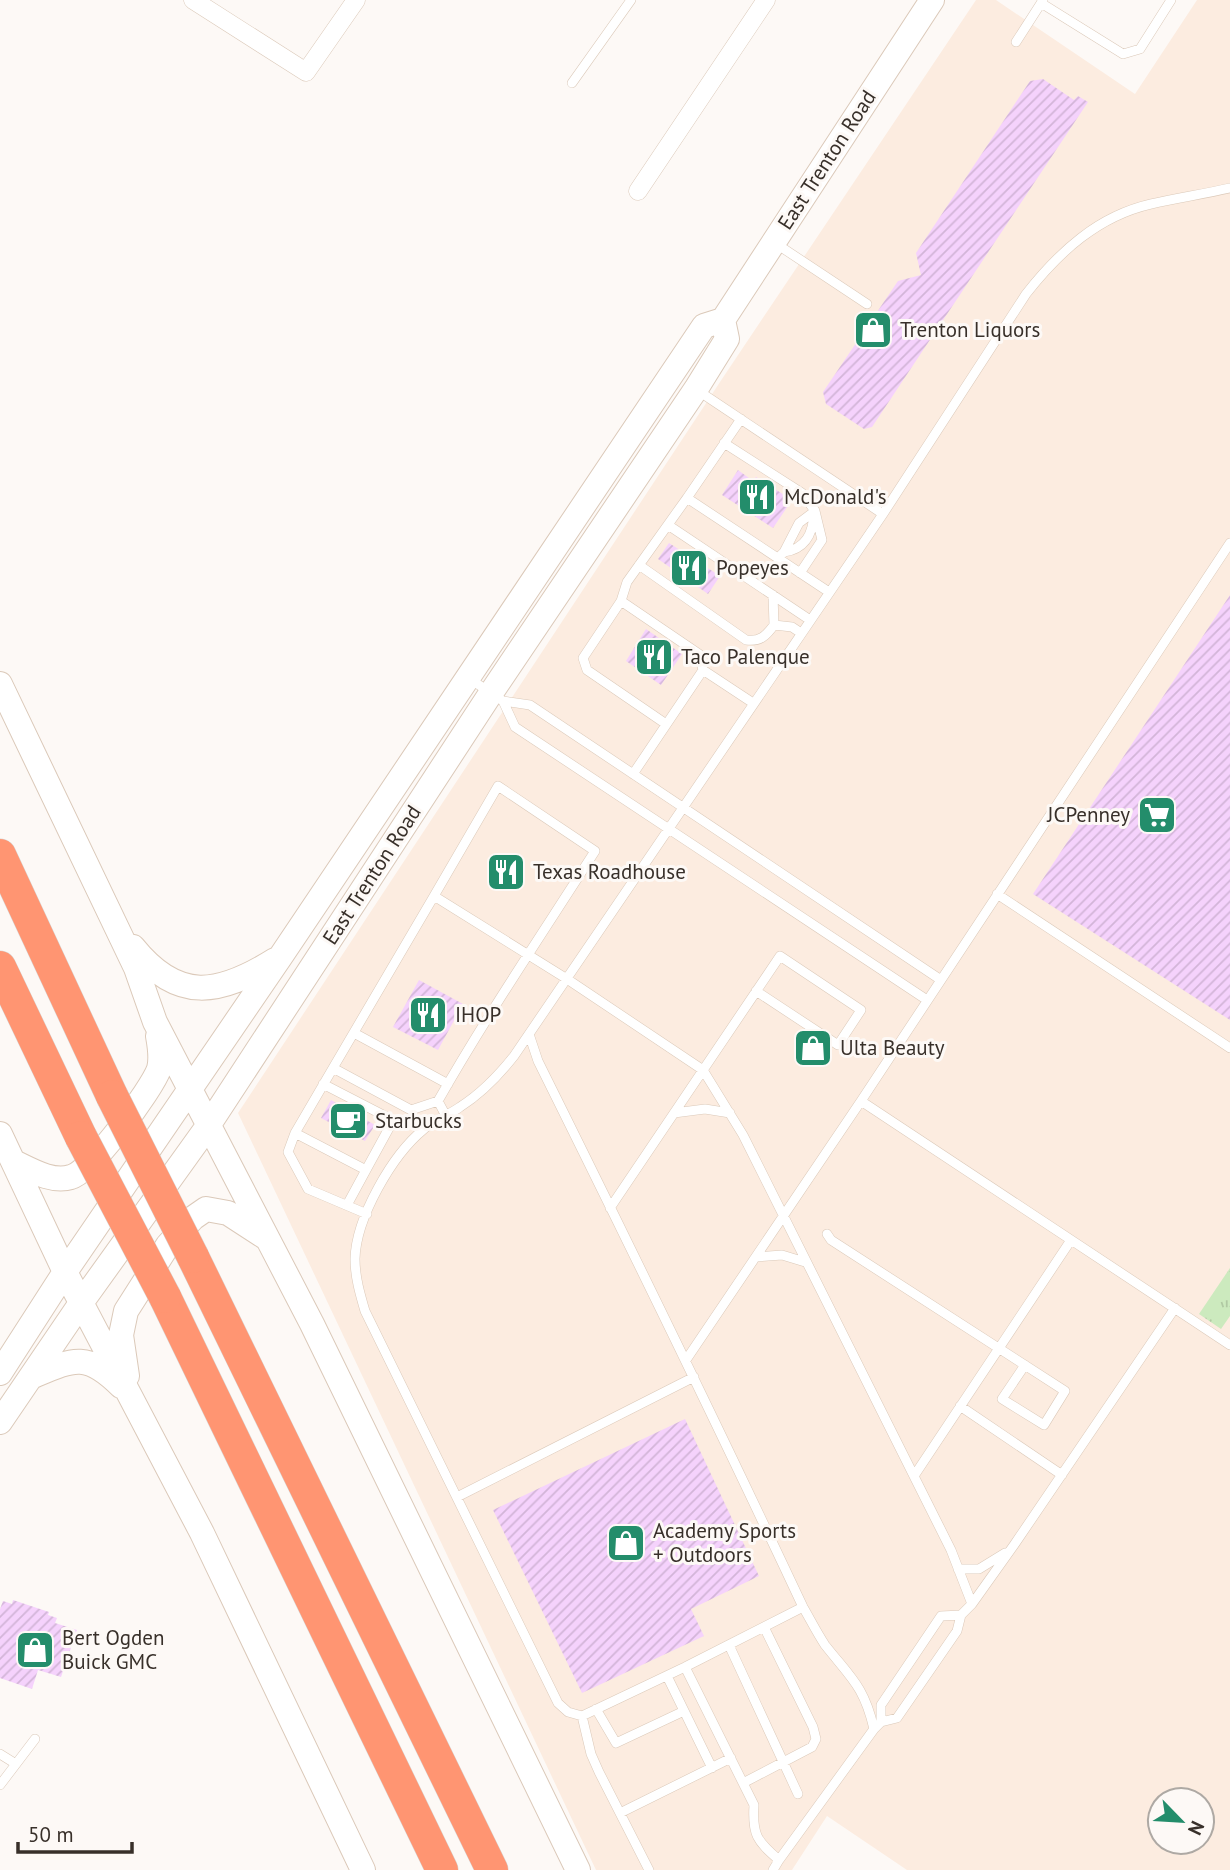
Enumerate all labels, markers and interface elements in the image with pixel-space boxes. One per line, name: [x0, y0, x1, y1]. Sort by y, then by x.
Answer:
street label: East Trenton Road: [771, 85, 882, 235]
shop icon: Trenton Liquors: [852, 309, 894, 351]
place label: Trenton Liquors: [900, 316, 1040, 343]
restaurant icon: McDonald's: [736, 476, 778, 518]
place label: McDonald's: [784, 483, 887, 510]
restaurant icon: Popeyes: [668, 547, 710, 589]
place label: Popeyes: [716, 554, 789, 581]
restaurant icon: Taco Palenque: [633, 636, 675, 678]
place label: Taco Palenque: [681, 643, 810, 670]
supermarket icon: JCPenney: [1136, 794, 1178, 836]
street label: East Trenton Road: [316, 800, 427, 950]
place label: JCPenney: [1046, 801, 1130, 828]
restaurant icon: Texas Roadhouse: [485, 851, 527, 893]
place label: Texas Roadhouse: [533, 858, 686, 885]
restaurant icon: IHOP: [407, 994, 449, 1036]
place label: IHOP: [455, 1001, 501, 1028]
shop icon: Ulta Beauty: [792, 1027, 834, 1069]
place label: Ulta Beauty: [840, 1034, 945, 1061]
cafe icon: Starbucks: [327, 1100, 369, 1142]
place label: Starbucks: [375, 1107, 462, 1134]
place label: Academy Sports + Outdoors: [653, 1517, 796, 1568]
shop icon: Academy Sports + Outdoors: [605, 1522, 647, 1564]
place label: Bert Ogden Buick GMC: [62, 1624, 165, 1675]
shop icon: Bert Ogden Buick GMC: [14, 1629, 56, 1671]
north arrow: [1146, 1786, 1216, 1856]
scale bar: [18, 1811, 131, 1855]
text: N: [1183, 1817, 1210, 1839]
text: 50 m: [28, 1821, 74, 1848]

